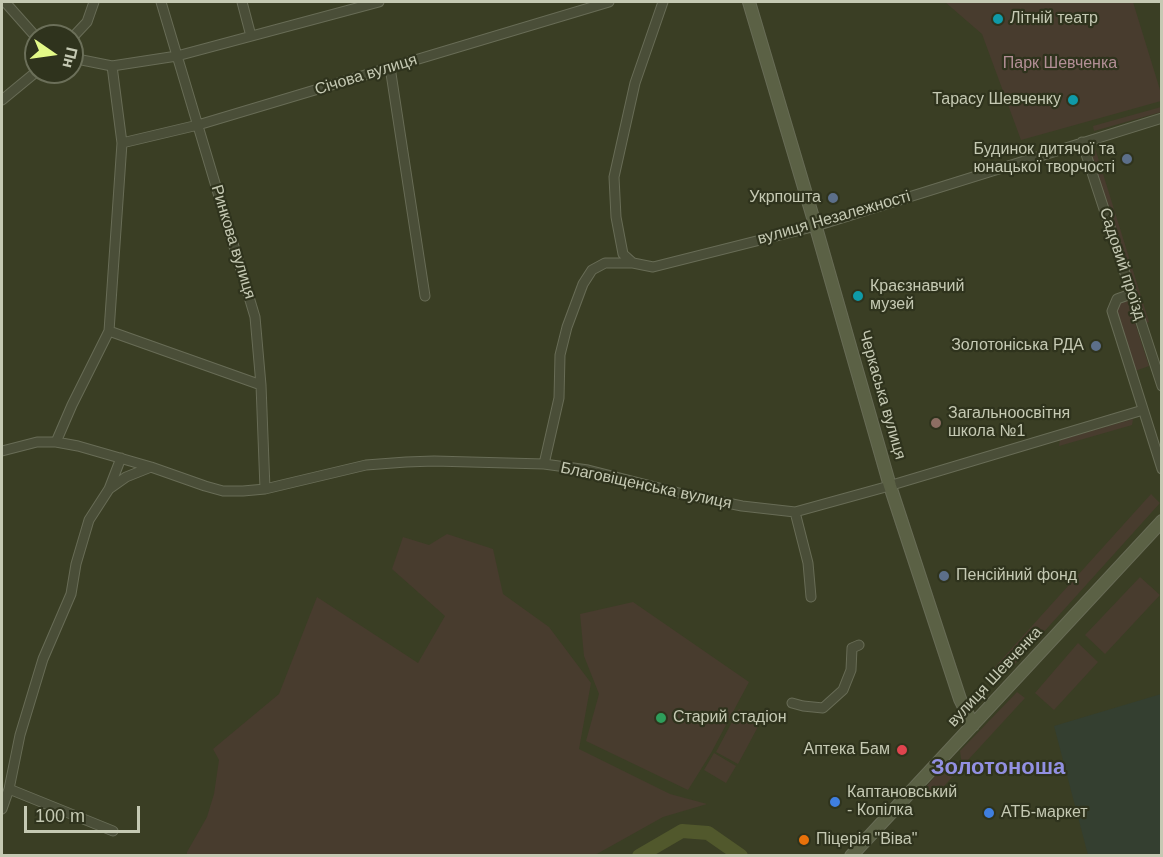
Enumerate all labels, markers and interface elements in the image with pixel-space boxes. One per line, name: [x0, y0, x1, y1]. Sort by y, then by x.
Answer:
place label: Літній театр: [1010, 9, 1098, 29]
marker: Літній театр: [991, 12, 1005, 26]
north arrow: [24, 24, 84, 84]
text: Пн: [59, 45, 81, 70]
street label: Січова вулиця: [313, 50, 419, 100]
park label: Парк Шевченка: [1003, 54, 1117, 74]
place label: Тарасу Шевченку: [932, 90, 1061, 110]
marker: Тарасу Шевченку: [1066, 93, 1080, 107]
place label: Будинок дитячої та юнацької творчості: [973, 140, 1115, 178]
marker: Будинок дитячої та юнацької творчості: [1120, 152, 1134, 166]
street label: Ринкова вулиця: [207, 183, 259, 301]
street label: вулиця Незалежності: [755, 187, 913, 249]
place label: Укрпошта: [749, 188, 821, 208]
marker: Укрпошта: [826, 191, 840, 205]
street label: Садовий проїзд: [1095, 205, 1149, 323]
place label: Краєзнавчий музей: [870, 277, 964, 315]
marker: Краєзнавчий музей: [851, 289, 865, 303]
street label: Черкаська вулиця: [854, 328, 910, 462]
place label: Золотоніська РДА: [951, 336, 1084, 356]
marker: Золотоніська РДА: [1089, 339, 1103, 353]
place label: Загальноосвітня школа №1: [948, 404, 1070, 442]
marker: Загальноосвітня школа №1: [929, 416, 943, 430]
street label: Благовіщенська вулиця: [559, 458, 733, 514]
place label: Пенсійний фонд: [956, 566, 1077, 586]
marker: Пенсійний фонд: [937, 569, 951, 583]
street label: вулиця Шевченка: [944, 623, 1046, 731]
place label: Старий стадіон: [673, 708, 786, 728]
marker: Старий стадіон: [654, 711, 668, 725]
place label: Аптека Бам: [804, 740, 890, 760]
marker: Аптека Бам: [895, 743, 909, 757]
district label: Золотоноша: [931, 755, 1065, 781]
place label: Каптановський - Копілка: [847, 783, 957, 821]
scale bar: [27, 794, 142, 832]
marker: Каптановський - Копілка: [828, 795, 842, 809]
place label: АТБ-маркет: [1001, 803, 1088, 823]
text: 100 m: [35, 806, 85, 826]
marker: АТБ-маркет: [982, 806, 996, 820]
place label: Піцерія "Віва": [816, 830, 917, 850]
marker: Піцерія "Віва": [797, 833, 811, 847]

